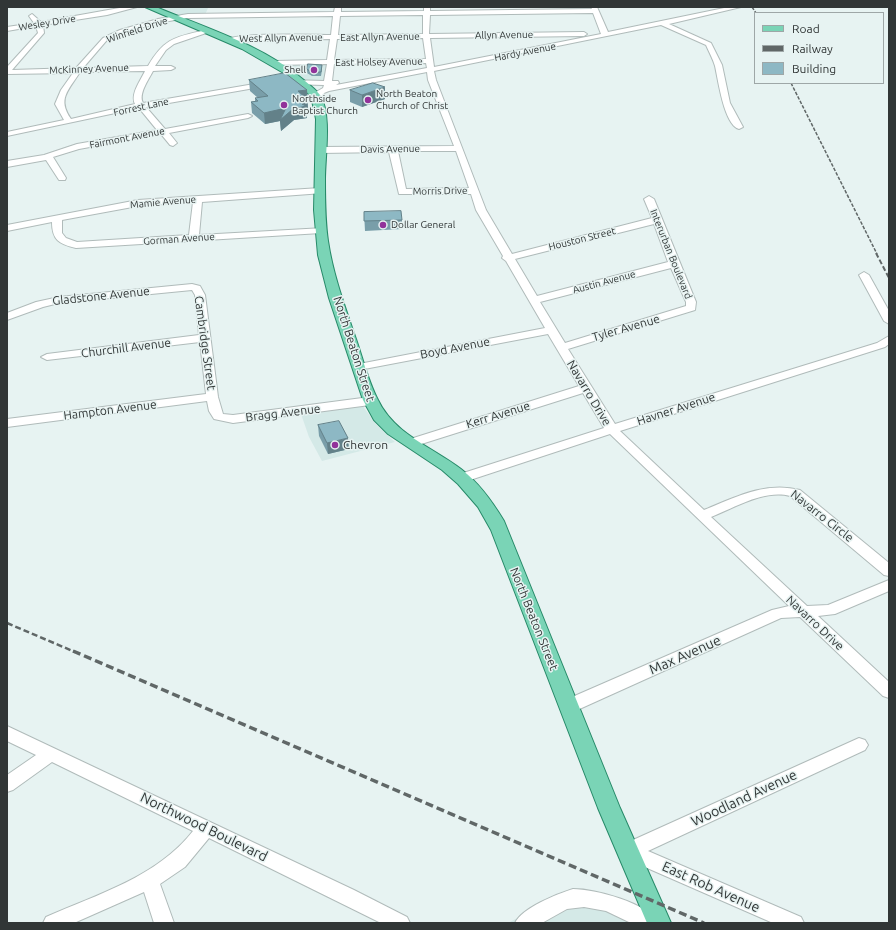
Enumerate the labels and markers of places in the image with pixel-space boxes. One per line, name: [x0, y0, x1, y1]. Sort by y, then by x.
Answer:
place label: Shell: [284, 64, 306, 76]
marker: Shell: [309, 65, 319, 75]
place label: North Beaton Church of Christ: [376, 88, 448, 112]
place label: Northside Baptist Church: [292, 93, 358, 116]
marker: North Beaton Church of Christ: [363, 95, 373, 105]
marker: Northside Baptist Church: [279, 100, 289, 110]
place label: Dollar General: [391, 219, 455, 231]
marker: Dollar General: [378, 220, 388, 230]
place label: Chevron: [343, 438, 388, 452]
marker: Chevron: [330, 440, 340, 450]

